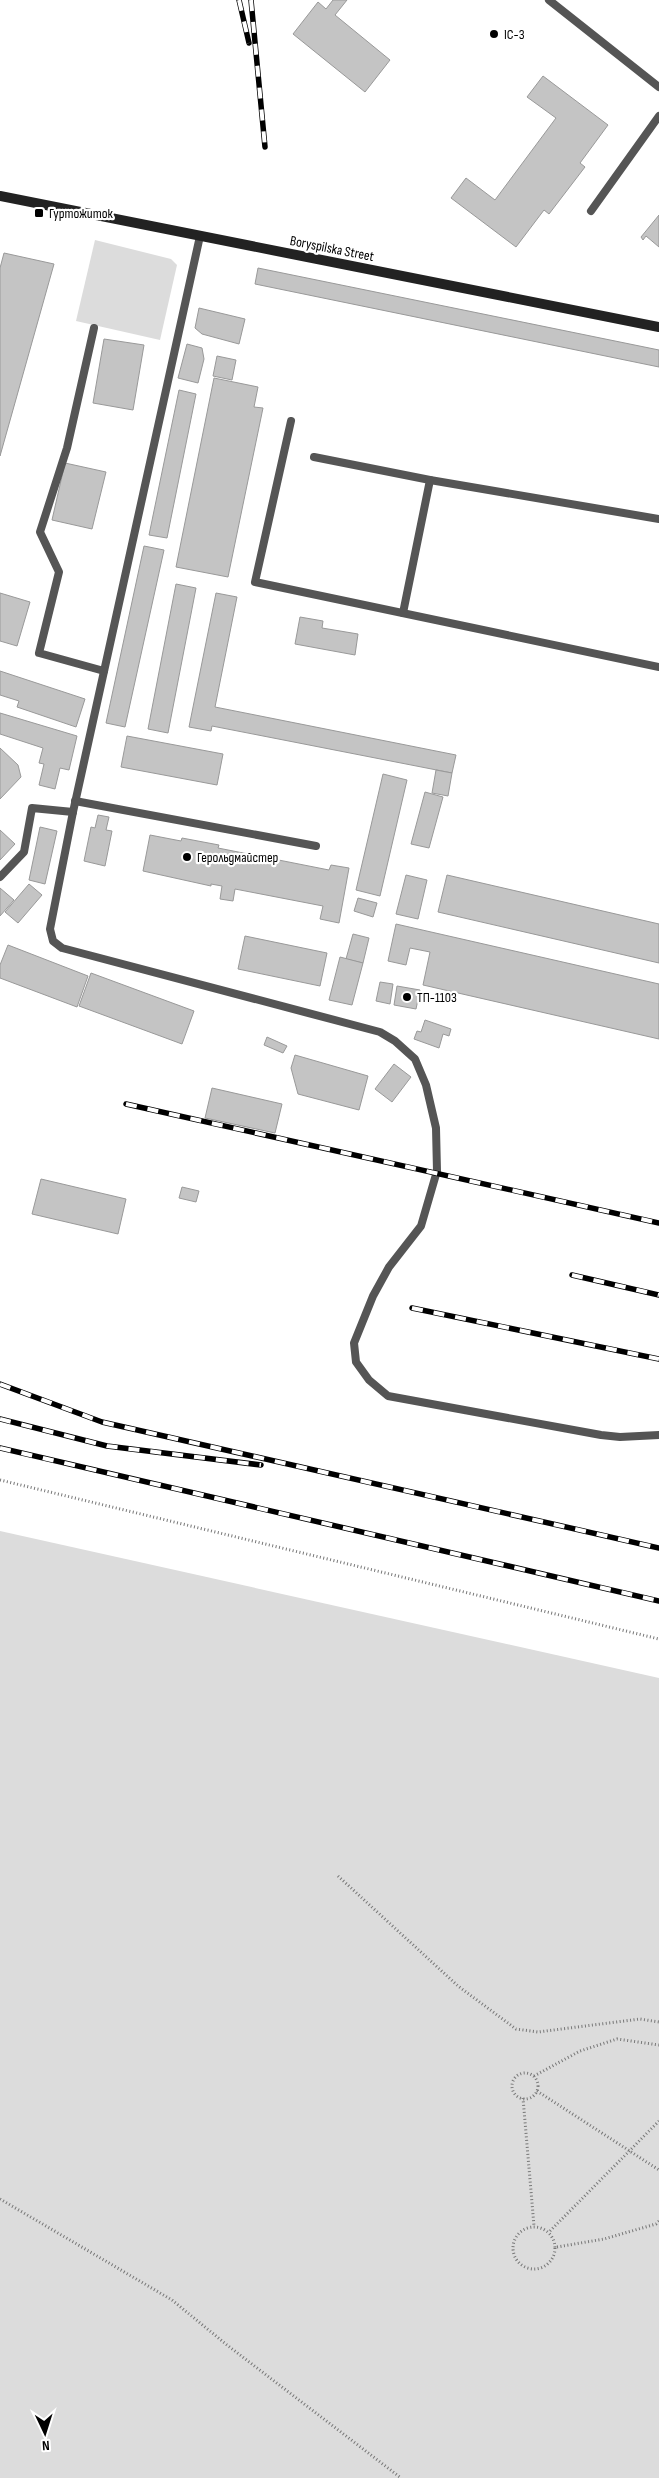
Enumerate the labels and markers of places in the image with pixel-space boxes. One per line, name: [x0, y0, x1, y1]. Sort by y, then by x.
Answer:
place label: ІС-3: [504, 26, 525, 43]
marker: ІС-3: [488, 28, 500, 40]
place label: Гуртожиток: [49, 205, 113, 222]
marker: Гуртожиток: [33, 207, 45, 219]
place label: Герольдмайстер: [197, 849, 279, 866]
marker: Герольдмайстер: [181, 851, 193, 863]
place label: ТП-1103: [417, 989, 457, 1006]
marker: ТП-1103: [401, 991, 413, 1003]

